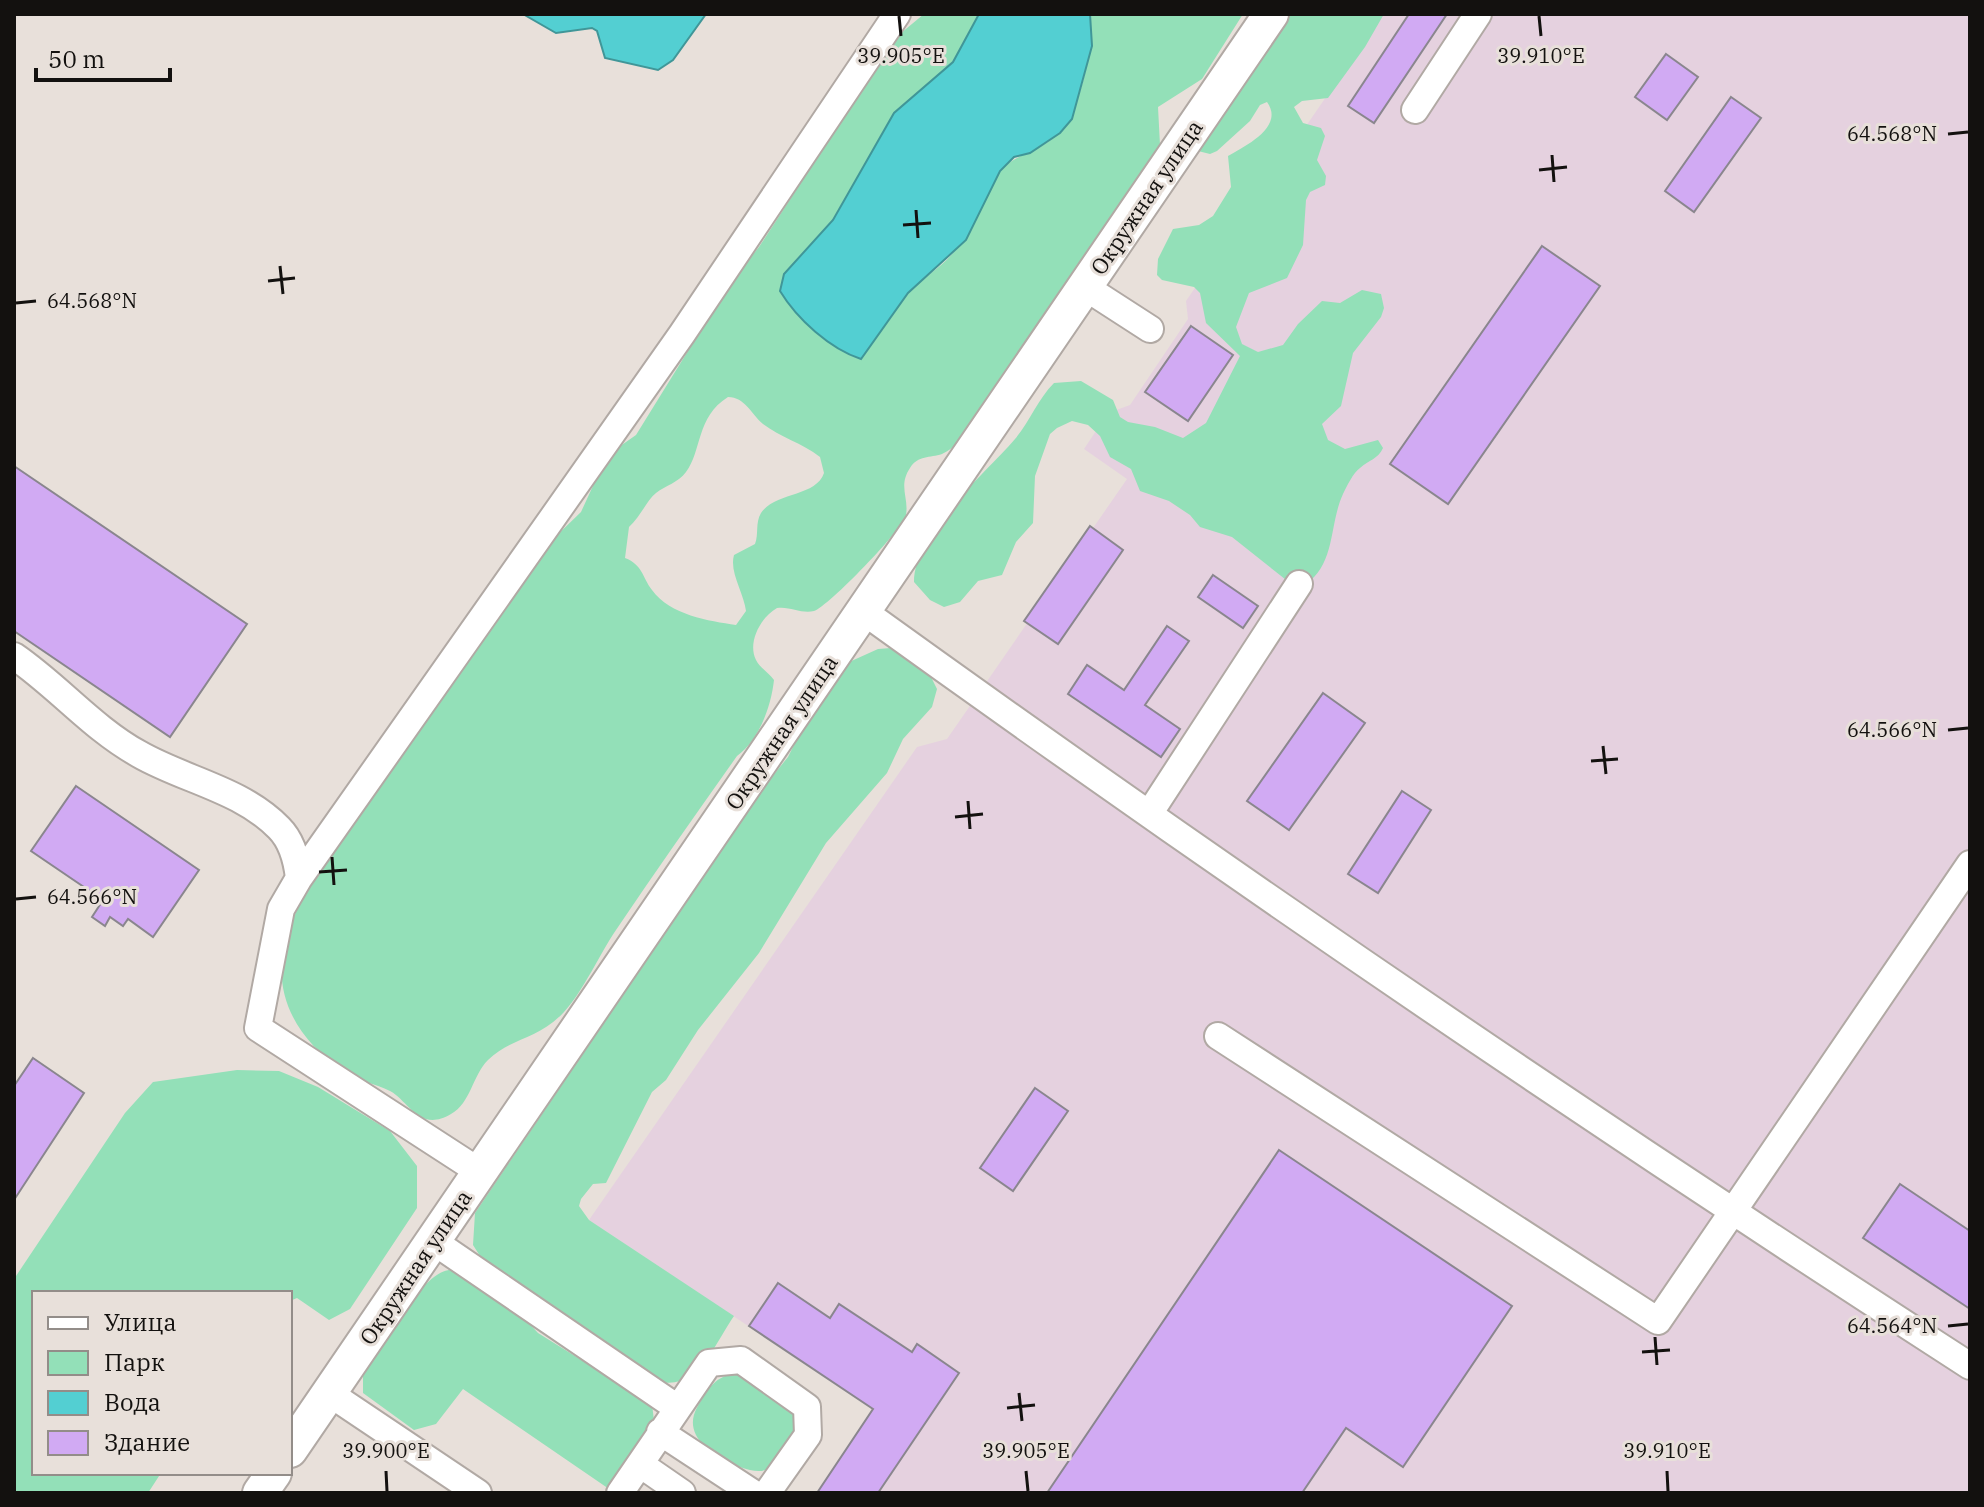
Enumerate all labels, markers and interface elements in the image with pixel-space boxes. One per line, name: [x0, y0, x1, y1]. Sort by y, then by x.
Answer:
scale bar: [36, 32, 170, 82]
text: 39.905°E: [857, 42, 945, 69]
text: 39.910°E: [1497, 42, 1585, 69]
text: 50 m: [48, 43, 105, 75]
street label: Окружная улица: [1083, 114, 1209, 280]
text: 64.568°N: [1847, 120, 1937, 147]
text: 64.568°N: [47, 287, 137, 314]
street label: Окружная улица: [718, 649, 844, 815]
text: 64.566°N: [1847, 716, 1937, 743]
text: 64.566°N: [47, 883, 137, 910]
street label: Окружная улица: [352, 1184, 478, 1350]
legend: [32, 1291, 292, 1475]
text: Улица: [104, 1306, 177, 1338]
text: 64.564°N: [1847, 1312, 1937, 1339]
text: Парк: [104, 1346, 165, 1378]
text: Вода: [104, 1386, 161, 1418]
text: Здание: [104, 1426, 190, 1458]
text: 39.900°E: [342, 1437, 430, 1464]
text: 39.905°E: [982, 1437, 1070, 1464]
text: 39.910°E: [1623, 1437, 1711, 1464]

